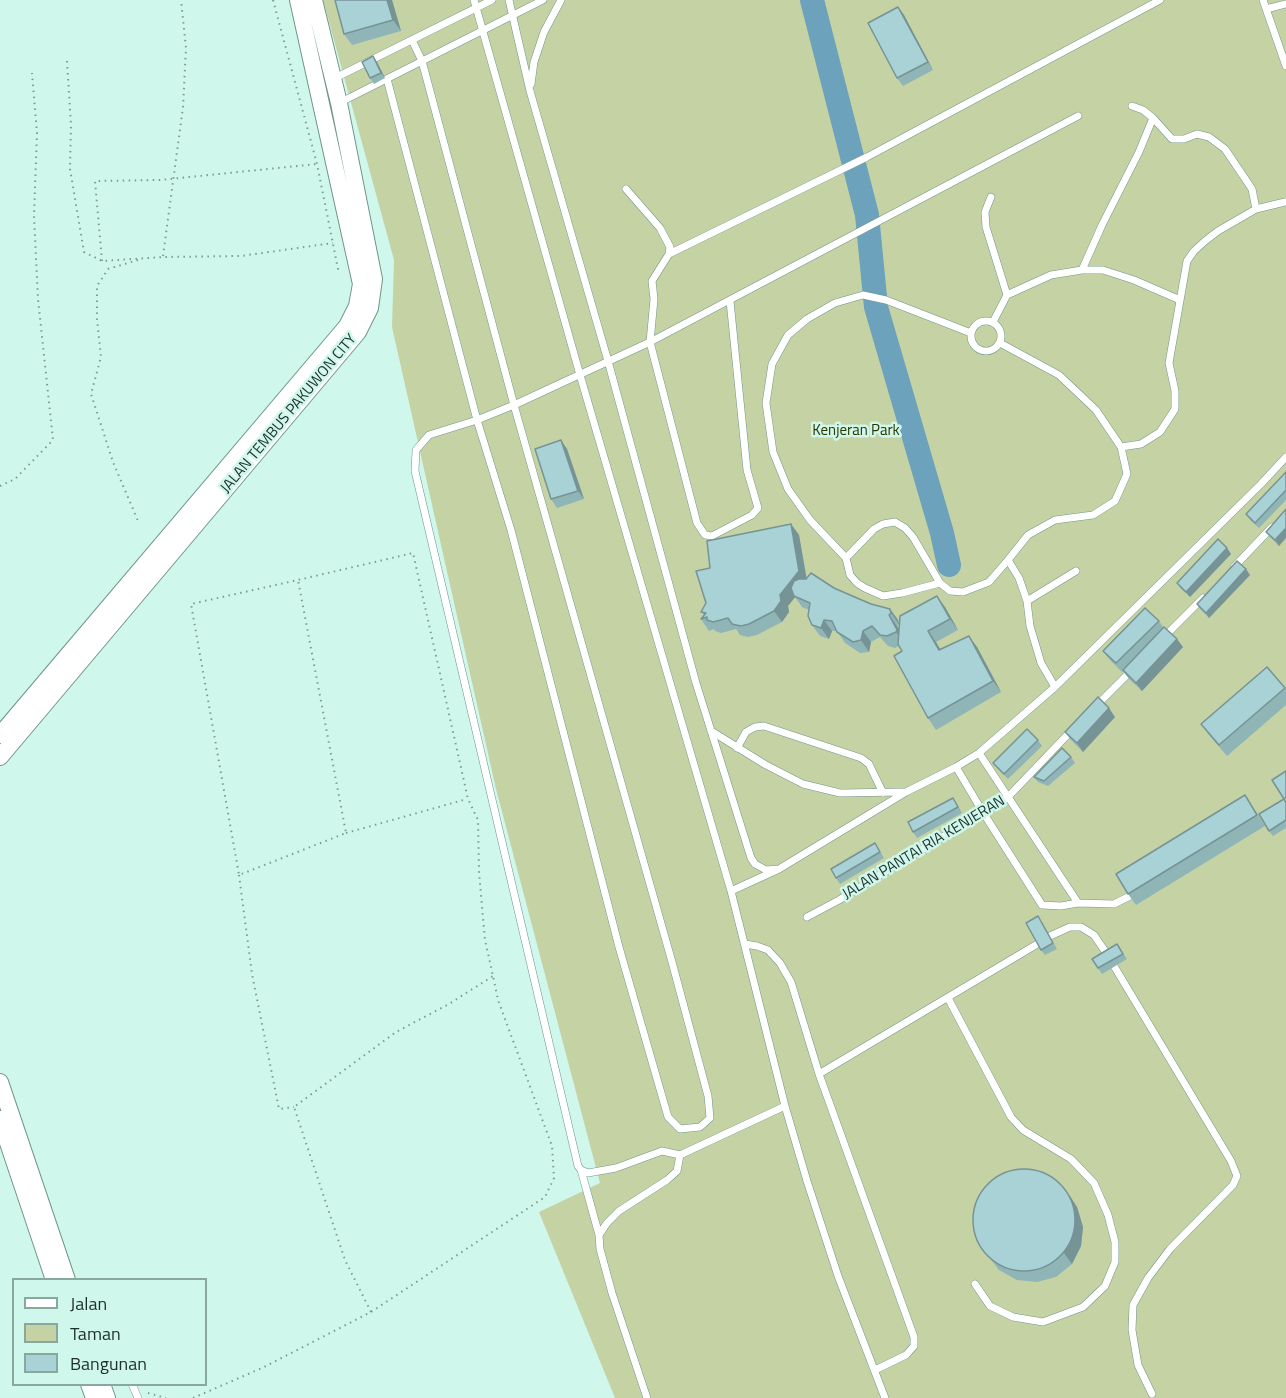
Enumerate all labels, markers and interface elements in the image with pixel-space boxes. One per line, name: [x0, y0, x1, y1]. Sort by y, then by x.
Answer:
street label: JALAN TEMBUS PAKUWON CITY: [217, 331, 361, 497]
park label: Kenjeran Park: [812, 422, 900, 440]
street label: JALAN PANTAI RIA KENJERAN: [839, 792, 1009, 904]
legend: [12, 1278, 207, 1386]
text: Jalan: [70, 1290, 107, 1317]
text: Taman: [70, 1320, 121, 1347]
text: Bangunan: [70, 1350, 147, 1377]

